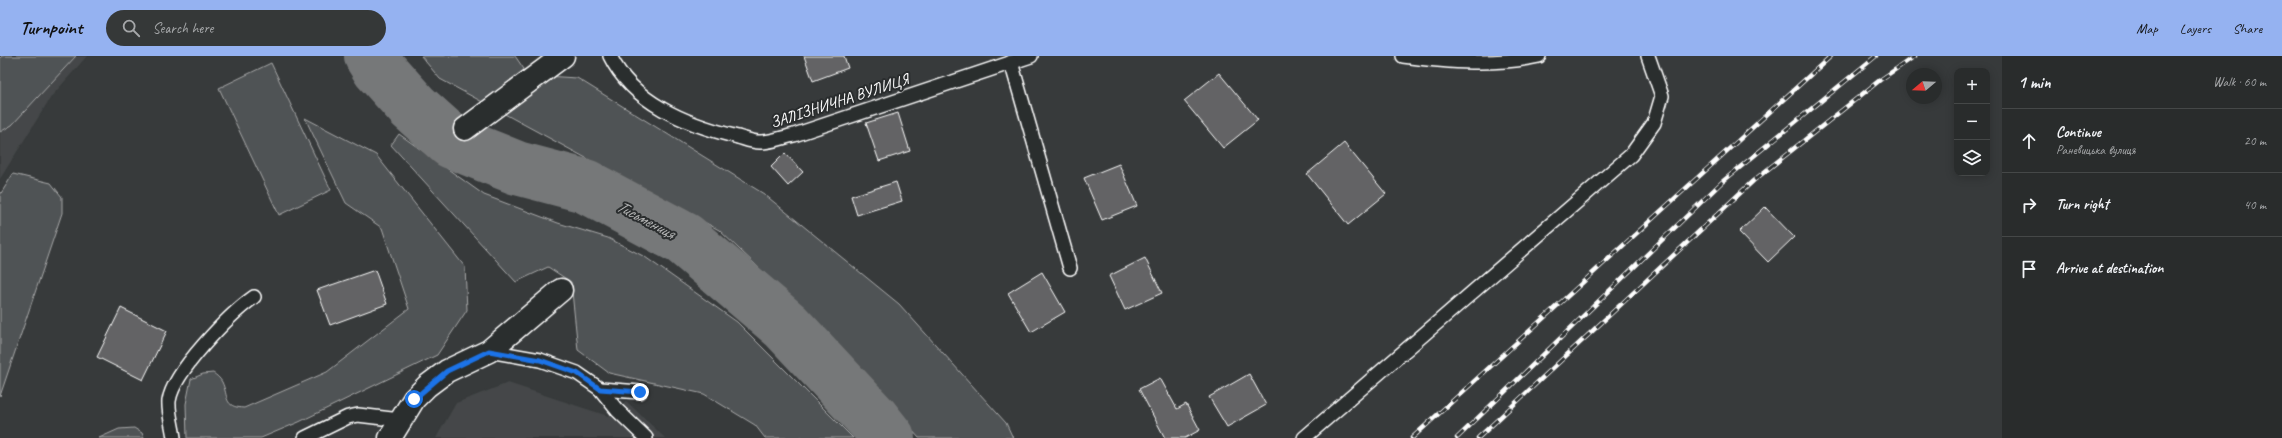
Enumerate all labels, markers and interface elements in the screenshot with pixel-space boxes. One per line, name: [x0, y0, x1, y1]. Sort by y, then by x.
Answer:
search box: [106, 10, 386, 46]
text: Turnpoint: [20, 16, 82, 40]
icon: search: [120, 17, 142, 39]
text: Search here: [152, 19, 214, 38]
text: Map: [2136, 20, 2158, 37]
text: Layers: [2180, 20, 2211, 37]
text: Share: [2233, 20, 2262, 37]
street label: ЗАЛІЗНИЧНА ВУЛИЦЯ: [768, 68, 914, 133]
north arrow: [1906, 68, 1942, 104]
map controls: [1954, 68, 1990, 176]
button: +: [1954, 68, 1990, 104]
text: 1 min: [2018, 72, 2051, 93]
text: Walk · 60 m: [2213, 74, 2266, 90]
button: −: [1954, 104, 1990, 140]
text: Continue: [2056, 123, 2101, 142]
icon: ahead: [2018, 130, 2040, 152]
text: 20 m: [2244, 133, 2266, 149]
button: layers: [1954, 140, 1990, 176]
text: Раневицька вулиця: [2056, 142, 2135, 158]
icon: right: [2018, 194, 2040, 216]
water label: Тисьмениця: [613, 195, 680, 244]
text: Turn right: [2056, 195, 2109, 214]
text: 40 m: [2244, 197, 2266, 213]
icon: arrive: [2018, 258, 2040, 280]
text: Arrive at destination: [2056, 259, 2163, 278]
route end: [631, 383, 649, 401]
route start: [405, 390, 423, 408]

